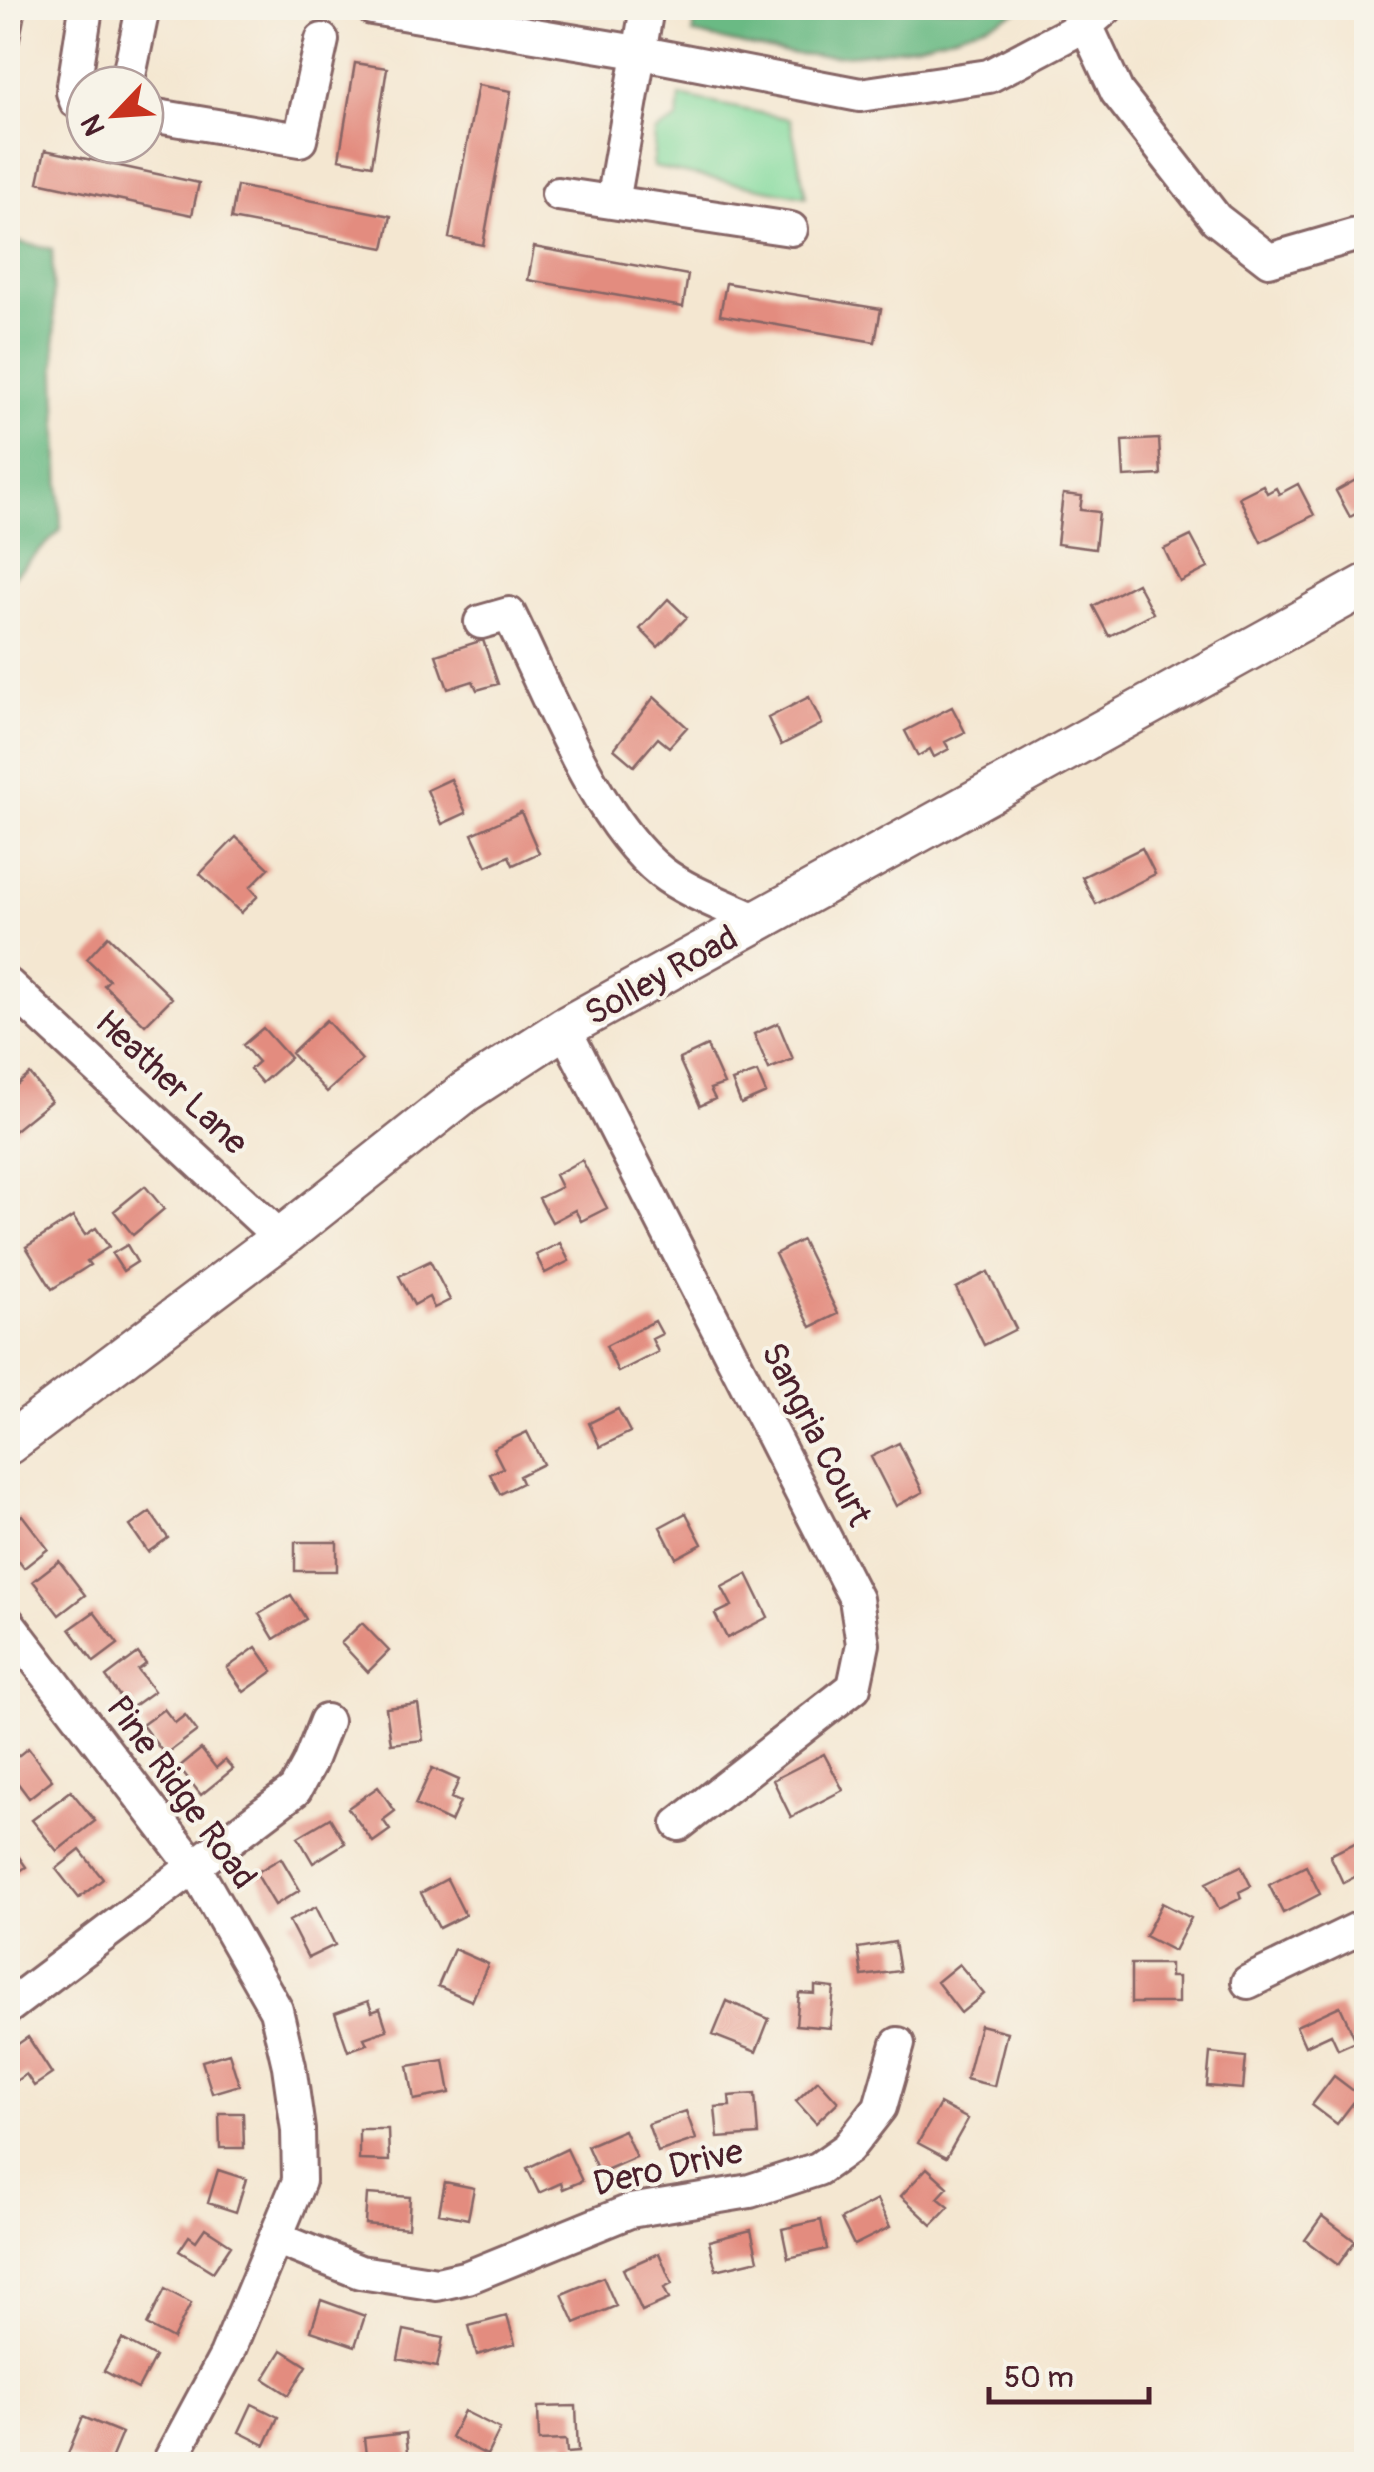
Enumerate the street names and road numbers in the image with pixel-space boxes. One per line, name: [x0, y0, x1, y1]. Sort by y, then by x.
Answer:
street label: Solley Road: [577, 916, 746, 1036]
street label: Heather Lane: [86, 1001, 257, 1165]
street label: Sangria Court: [751, 1335, 882, 1534]
street label: Pine Ridge Road: [96, 1687, 266, 1898]
street label: Dero Drive: [589, 2129, 747, 2207]

